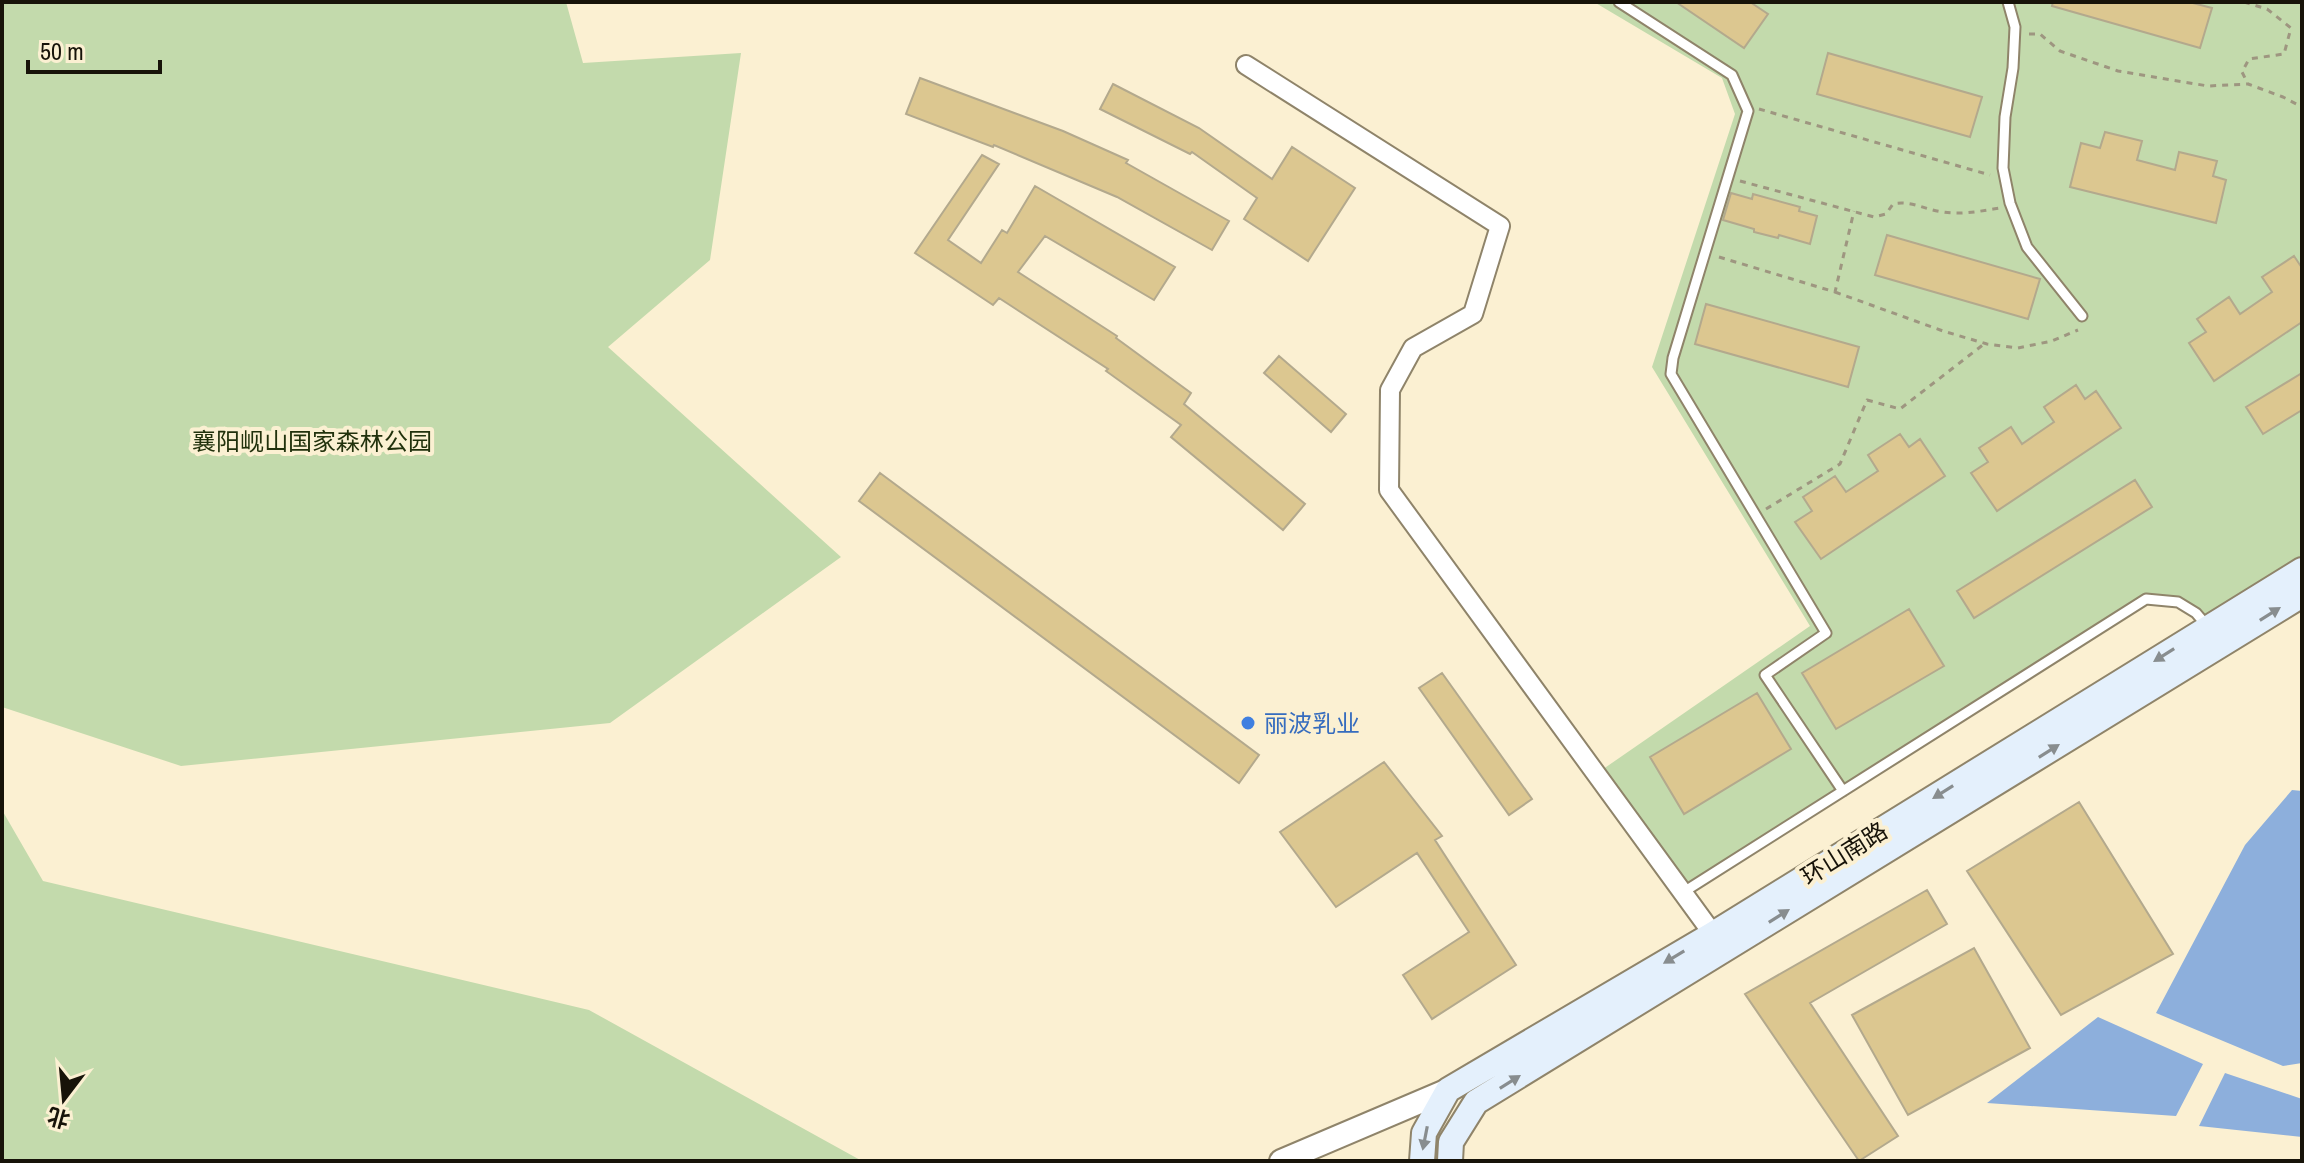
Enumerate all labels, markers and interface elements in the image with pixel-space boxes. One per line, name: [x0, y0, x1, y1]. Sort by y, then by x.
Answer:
scale bar: [28, 24, 160, 74]
text: 50 m: [40, 35, 84, 67]
park label: 襄阳岘山国家森林公园: [192, 425, 432, 457]
one-way arrow: [2259, 608, 2281, 622]
one-way arrow: [2153, 648, 2175, 662]
place label: 丽波乳业: [1264, 707, 1360, 739]
marker: 丽波乳业: [1239, 714, 1257, 732]
one-way arrow: [2038, 744, 2060, 758]
one-way arrow: [1932, 785, 1954, 799]
street label: 环山南路: [1795, 814, 1893, 892]
one-way arrow: [1768, 909, 1790, 923]
one-way arrow: [1663, 950, 1685, 964]
north arrow: [24, 1059, 104, 1139]
one-way arrow: [1499, 1075, 1521, 1089]
text: 北: [44, 1101, 73, 1136]
one-way arrow: [1419, 1126, 1431, 1151]

